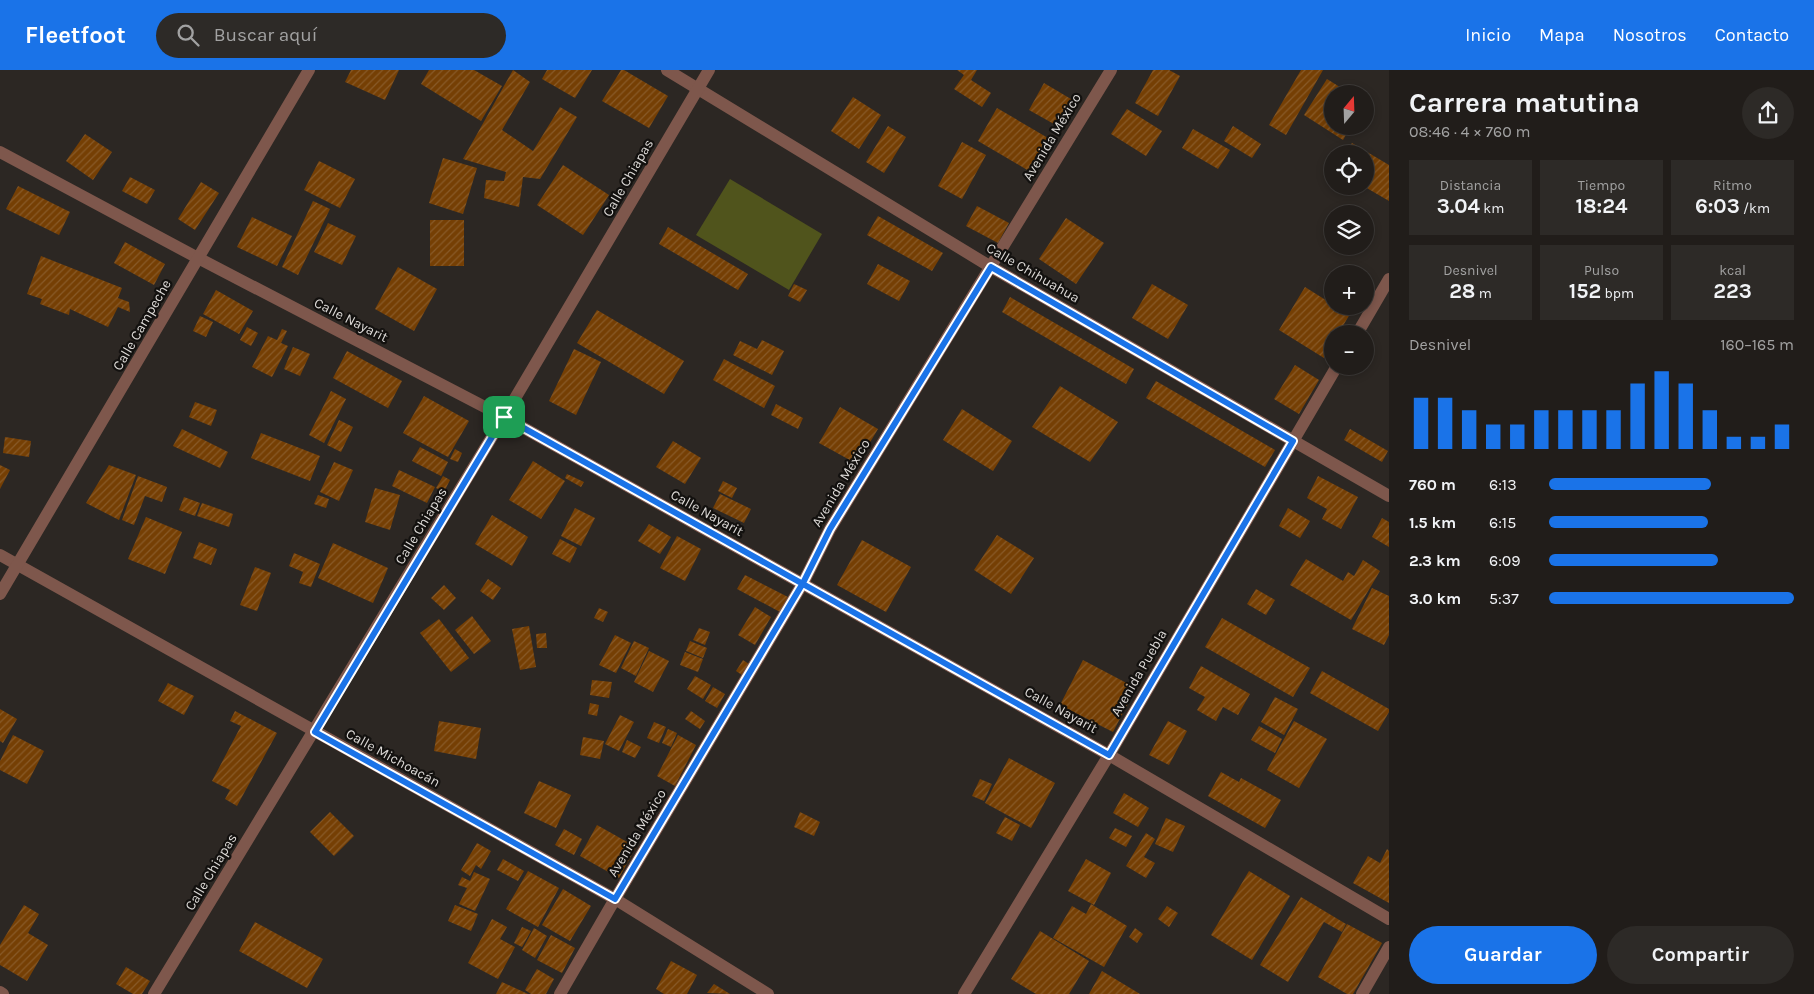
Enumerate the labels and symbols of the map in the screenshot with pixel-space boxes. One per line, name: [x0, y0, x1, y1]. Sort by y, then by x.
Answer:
north arrow: [1324, 85, 1374, 135]
street label: Avenida México: [1019, 90, 1085, 184]
street label: Calle Chiapas: [599, 136, 657, 220]
street label: Calle Chihuahua: [983, 239, 1083, 307]
street label: Calle Campeche: [109, 276, 175, 374]
street label: Calle Nayarit: [311, 294, 391, 346]
pin: [483, 396, 525, 438]
street label: Avenida México: [808, 436, 874, 530]
street label: Calle Chiapas: [391, 484, 451, 568]
street label: Calle Nayarit: [668, 486, 746, 540]
street label: Avenida Puebla: [1107, 627, 1171, 719]
street label: Calle Nayarit: [1022, 683, 1100, 737]
street label: Calle Michoacán: [343, 725, 443, 791]
street label: Avenida México: [604, 786, 670, 880]
street label: Calle Chiapas: [181, 830, 241, 914]

